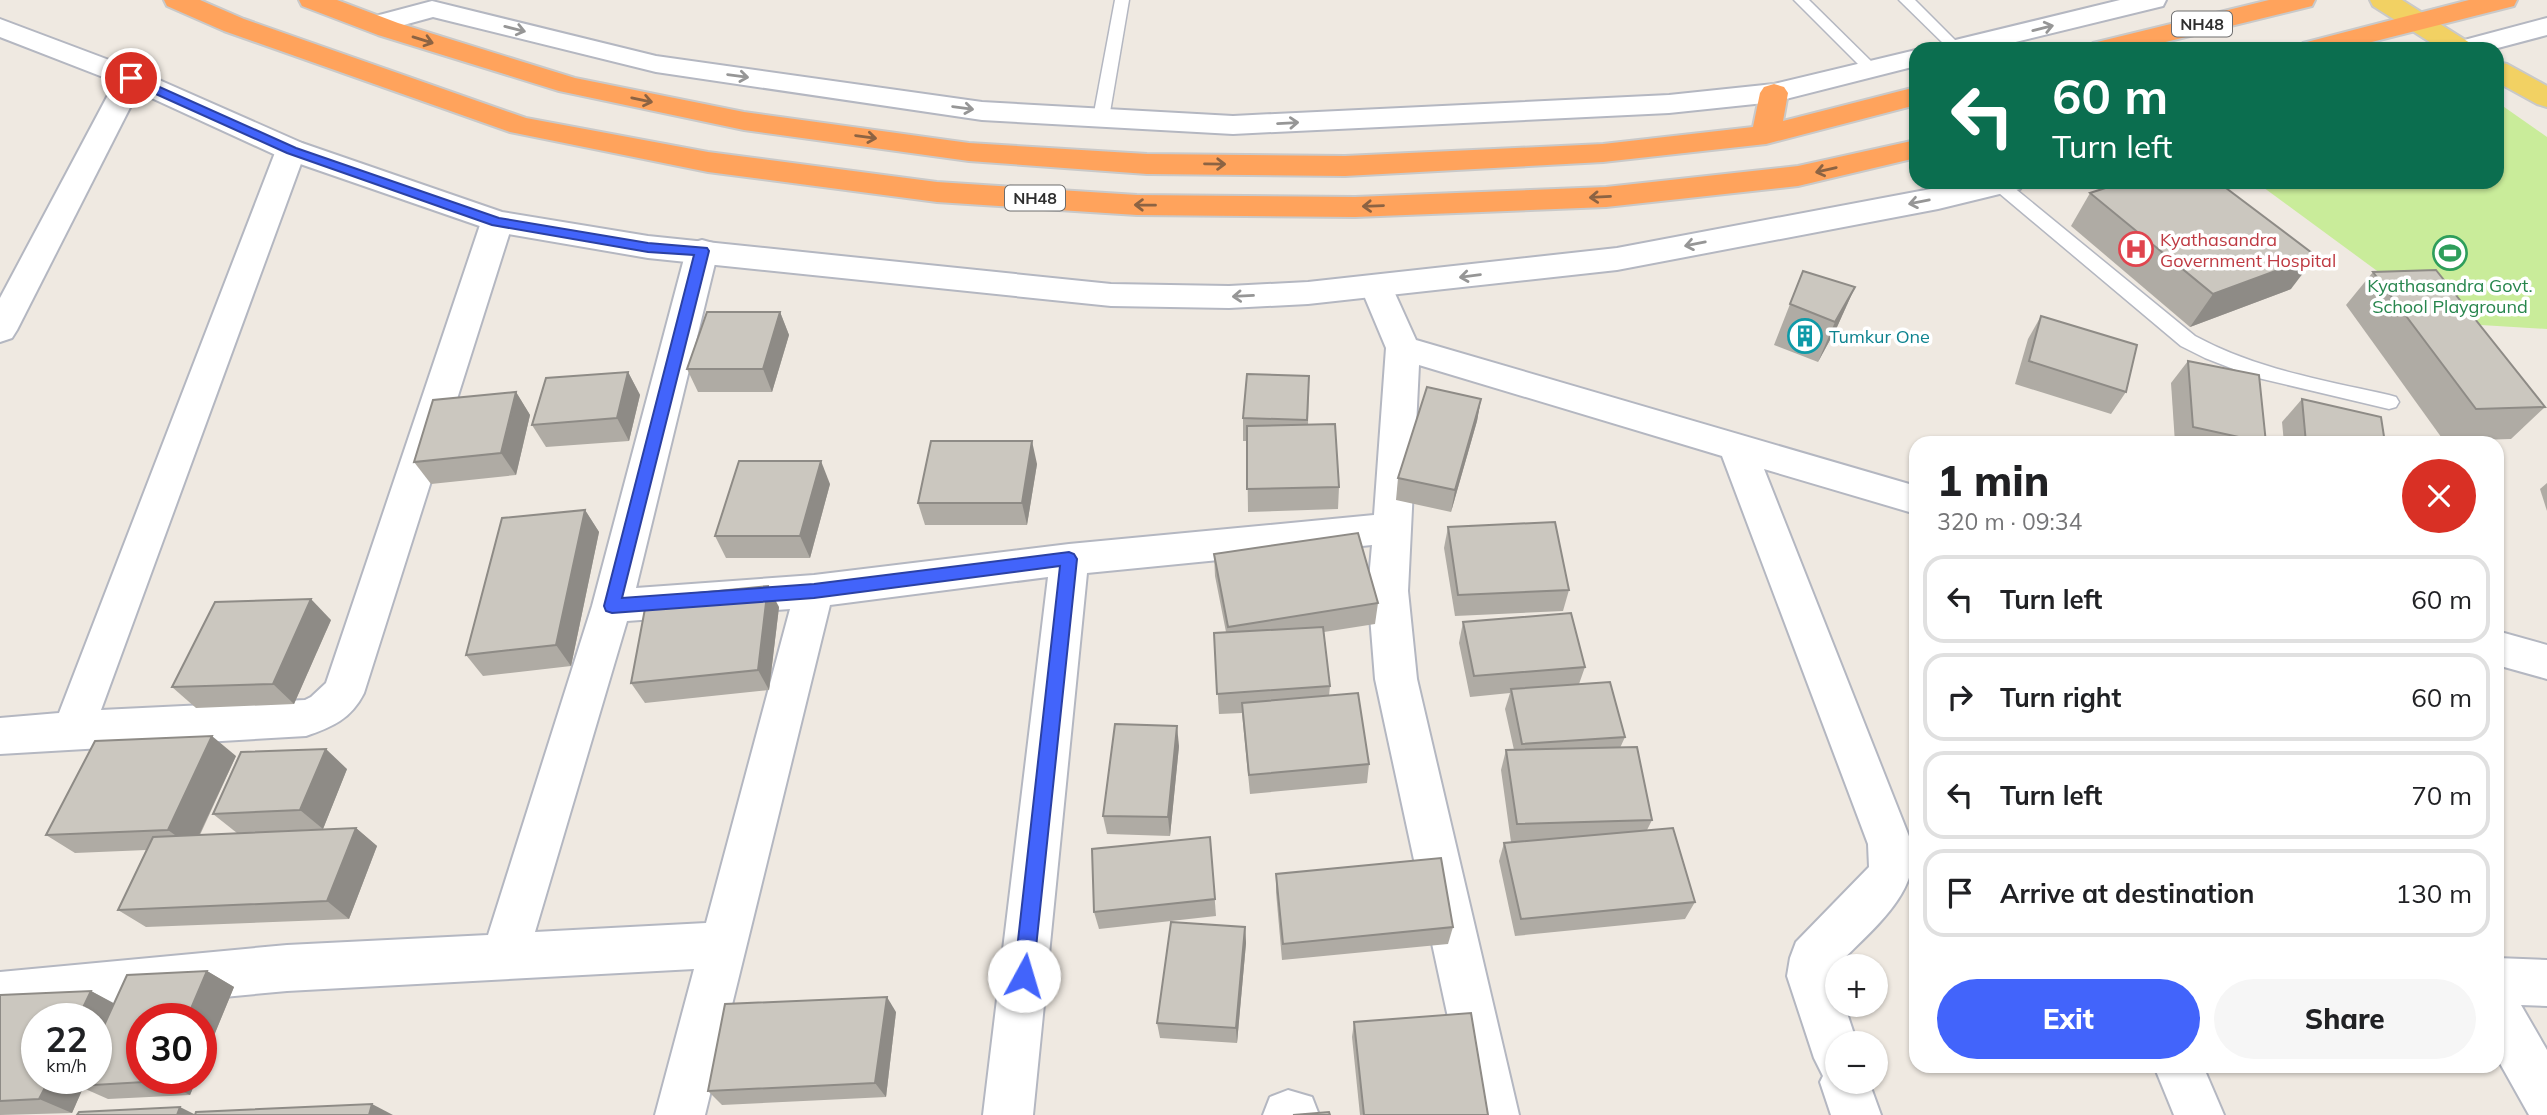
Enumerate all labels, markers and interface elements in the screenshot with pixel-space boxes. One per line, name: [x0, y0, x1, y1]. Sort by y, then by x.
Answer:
road number: NH48: [2172, 12, 2232, 36]
one-way arrow: [2031, 21, 2054, 34]
one-way arrow: [503, 23, 526, 36]
one-way arrow: [411, 34, 433, 47]
pin: [101, 48, 161, 108]
icon: arrive: [112, 59, 150, 97]
text: 60 m: [2052, 65, 2168, 126]
one-way arrow: [726, 70, 749, 83]
icon: left: [1937, 70, 2028, 161]
one-way arrow: [630, 93, 653, 107]
one-way arrow: [951, 102, 974, 115]
one-way arrow: [1276, 116, 1299, 129]
text: Turn left: [2052, 126, 2172, 166]
one-way arrow: [854, 131, 877, 144]
one-way arrow: [1203, 157, 1226, 171]
one-way arrow: [1815, 164, 1838, 177]
road number: NH48: [1005, 186, 1065, 210]
one-way arrow: [1589, 191, 1612, 204]
one-way arrow: [1908, 196, 1931, 209]
one-way arrow: [1134, 198, 1157, 212]
one-way arrow: [1362, 200, 1385, 213]
place label: Kyathasandra Government Hospital: [2160, 228, 2336, 272]
hospital icon: Kyathasandra Government Hospital: [2117, 230, 2155, 268]
sports icon: Kyathasandra Govt. School Playground: [2431, 234, 2469, 272]
one-way arrow: [1684, 238, 1707, 251]
one-way arrow: [1459, 270, 1482, 283]
place label: Kyathasandra Govt. School Playground: [2367, 274, 2533, 318]
one-way arrow: [1232, 290, 1255, 303]
building icon: Tumkur One: [1786, 317, 1824, 355]
place label: Tumkur One: [1829, 325, 1930, 348]
text: 1 min: [1937, 454, 2050, 507]
button: close: [2402, 459, 2476, 533]
text: 320 m · 09:34: [1937, 507, 2082, 536]
icon: left: [1941, 580, 1979, 618]
text: Turn left: [2000, 583, 2102, 616]
text: 60 m: [2411, 583, 2472, 616]
icon: right: [1941, 678, 1979, 716]
text: Turn right: [2000, 681, 2121, 714]
text: 60 m: [2411, 681, 2472, 714]
icon: left: [1941, 776, 1979, 814]
text: Turn left: [2000, 779, 2102, 812]
text: 70 m: [2411, 779, 2472, 812]
icon: arrive: [1941, 874, 1979, 912]
text: Arrive at destination: [2000, 877, 2255, 910]
text: 130 m: [2396, 877, 2472, 910]
position arrow: [987, 939, 1061, 1013]
map controls: [1825, 954, 1888, 1094]
button: +: [1825, 954, 1888, 1017]
button: Exit: [1937, 979, 2200, 1059]
button: Share: [2214, 979, 2476, 1059]
speed limit sign: 30: [126, 1003, 217, 1094]
text: 22: [45, 1017, 88, 1061]
button: −: [1825, 1031, 1888, 1094]
text: km/h: [46, 1054, 87, 1077]

